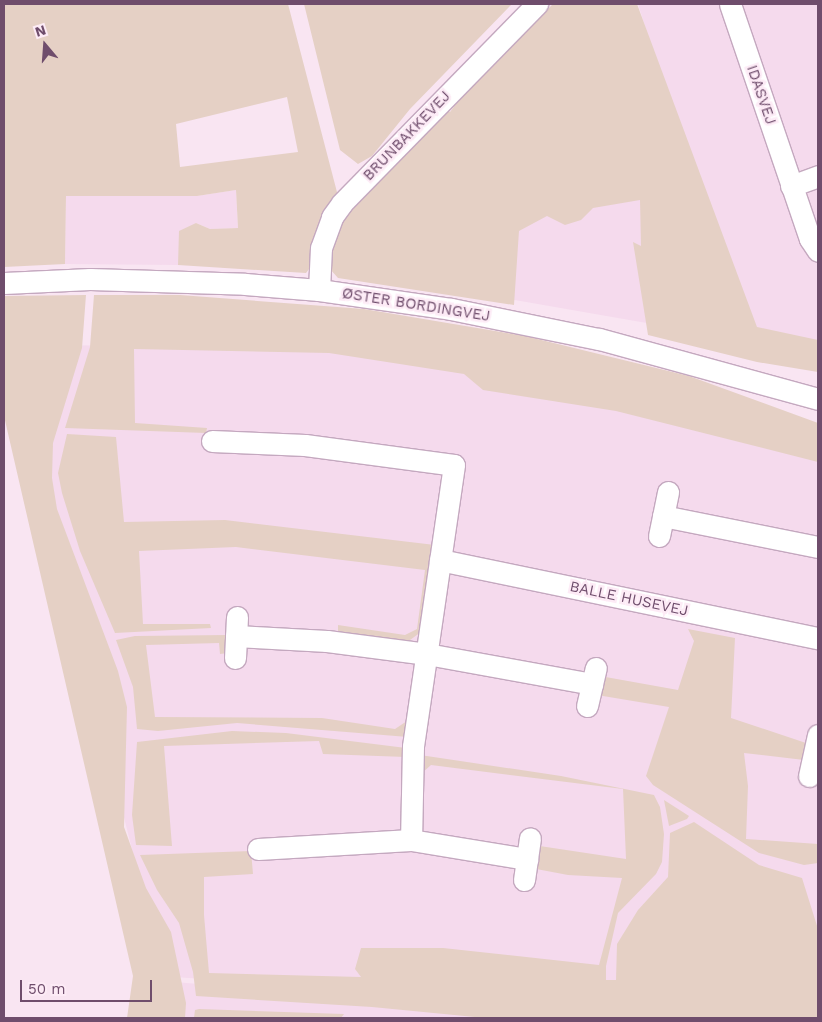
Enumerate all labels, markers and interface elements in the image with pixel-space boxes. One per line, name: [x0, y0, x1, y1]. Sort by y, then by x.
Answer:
north arrow: [20, 20, 70, 70]
text: N: [33, 22, 48, 40]
street label: IDASVEJ: [742, 63, 780, 127]
street label: BRUNBAKKEVEJ: [360, 87, 454, 185]
street label: ØSTER BORDINGVEJ: [341, 284, 491, 326]
street label: BALLE HUSEVEJ: [568, 578, 690, 620]
scale bar: [22, 970, 155, 1002]
text: 50 m: [28, 980, 65, 998]

